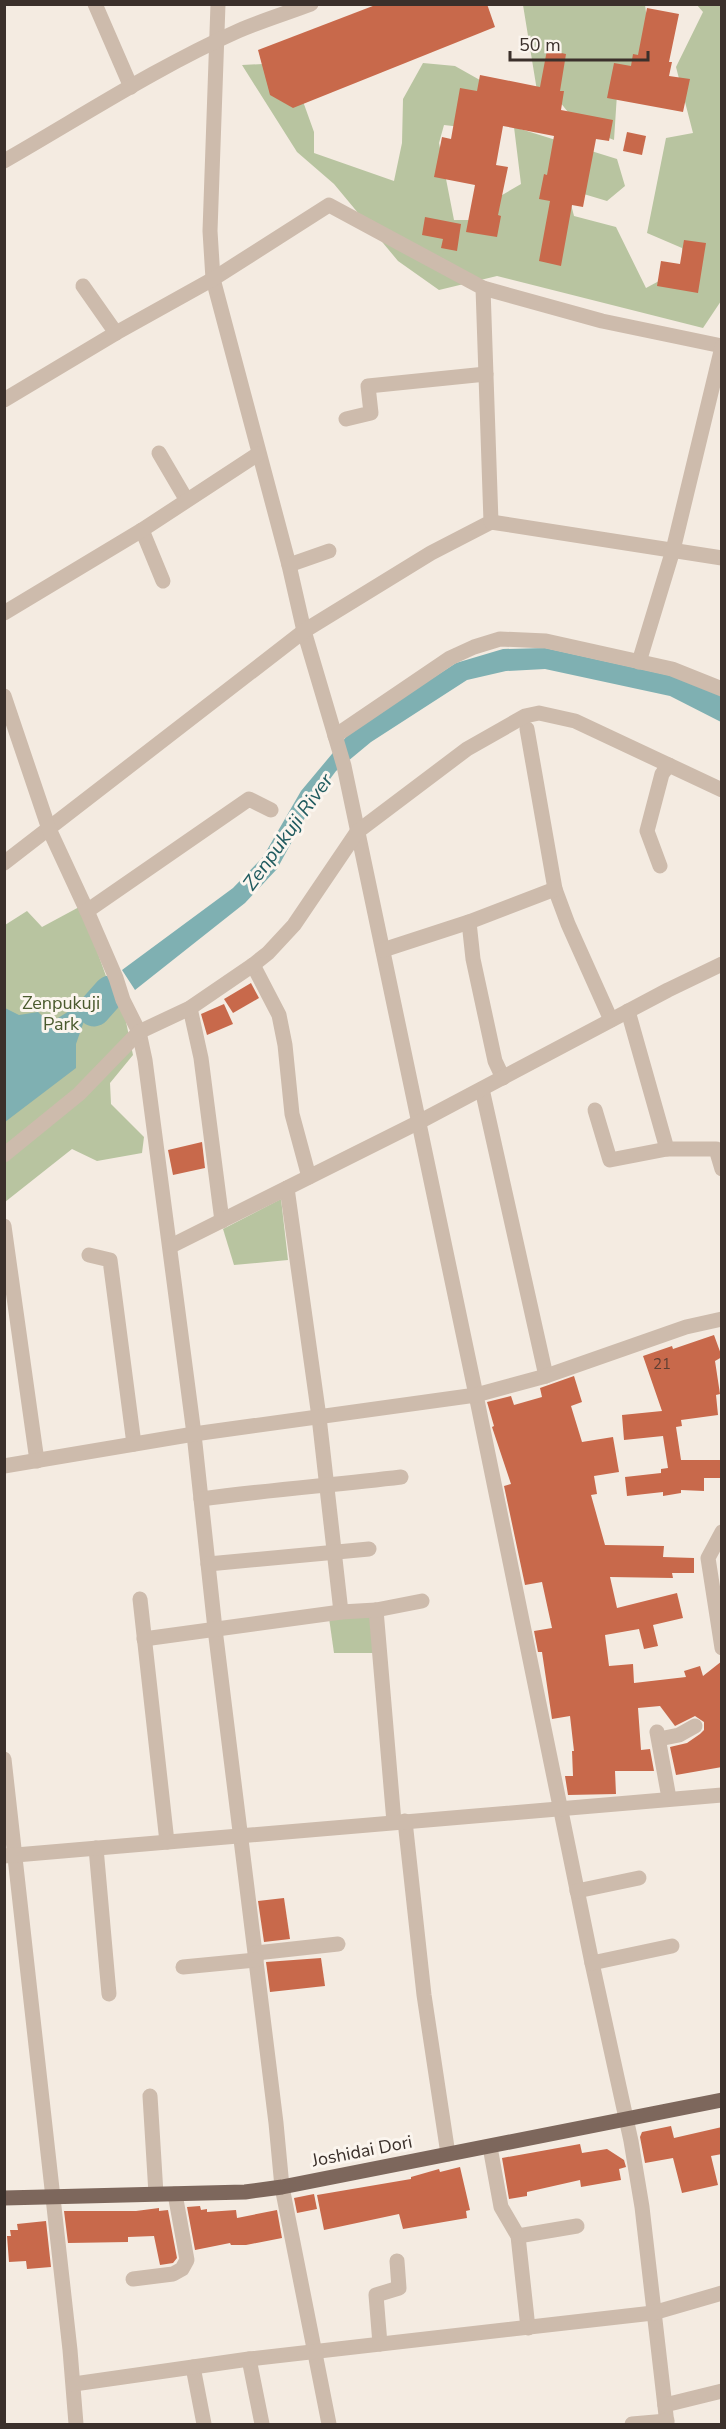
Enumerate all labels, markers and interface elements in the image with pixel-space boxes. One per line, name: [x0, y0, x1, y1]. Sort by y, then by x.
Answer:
scale bar: [510, 24, 648, 62]
text: 50 m: [519, 33, 561, 57]
water label: Zenpukuji River: [237, 768, 340, 896]
park label: Zenpukuji Park: [22, 991, 100, 1036]
house number: 21: [653, 1354, 671, 1374]
street label: Joshidai Dori: [309, 2130, 414, 2173]

